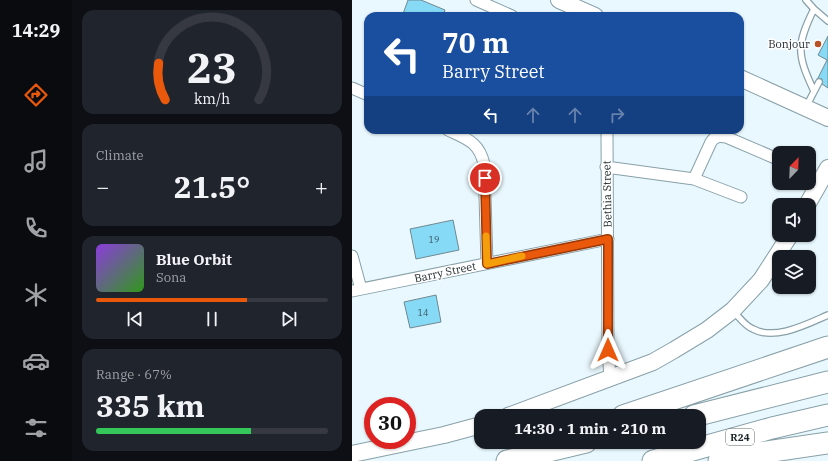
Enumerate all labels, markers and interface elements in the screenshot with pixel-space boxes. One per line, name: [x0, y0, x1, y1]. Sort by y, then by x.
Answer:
text: 14:29: [12, 19, 60, 42]
text: 70 m: [442, 24, 509, 61]
icon: left: [376, 28, 428, 80]
place label: Bonjour: [768, 37, 810, 51]
marker: Bonjour: [813, 39, 823, 49]
text: 23: [187, 40, 237, 94]
text: Barry Street: [442, 60, 545, 83]
icon: directions: [22, 81, 50, 109]
text: km/h: [194, 89, 230, 108]
icon: left: [480, 104, 502, 126]
icon: ahead: [522, 104, 544, 126]
icon: ahead: [564, 104, 586, 126]
icon: right: [606, 104, 628, 126]
north arrow: [772, 146, 816, 190]
map controls: [772, 146, 816, 294]
icon: music: [22, 147, 50, 175]
text: Climate: [96, 147, 143, 164]
street label: Bethia Street: [599, 160, 615, 228]
pin: [468, 161, 502, 195]
text: 21.5°: [174, 167, 250, 206]
icon: arrive: [474, 167, 496, 189]
text: −: [96, 172, 109, 201]
text: +: [315, 172, 328, 201]
button: sound: [772, 198, 816, 242]
icon: phone: [22, 214, 50, 242]
house number: 19: [429, 234, 439, 245]
text: Blue Orbit: [156, 250, 232, 269]
button: layers: [772, 250, 816, 294]
street label: Barry Street: [413, 259, 477, 285]
text: Sona: [156, 269, 186, 286]
icon: climate: [22, 281, 50, 309]
house number: 14: [418, 307, 428, 318]
icon: previous: [124, 308, 146, 330]
icon: pause: [201, 308, 223, 330]
icon: next: [278, 308, 300, 330]
position arrow: [587, 329, 629, 371]
icon: car: [22, 347, 50, 375]
text: Range · 67%: [96, 366, 172, 383]
text: 335 km: [96, 386, 205, 425]
speed limit sign: 30: [364, 397, 416, 449]
icon: filters: [22, 414, 50, 442]
text: 14:30 · 1 min · 210 m: [514, 419, 666, 438]
road number: R24: [726, 429, 754, 445]

